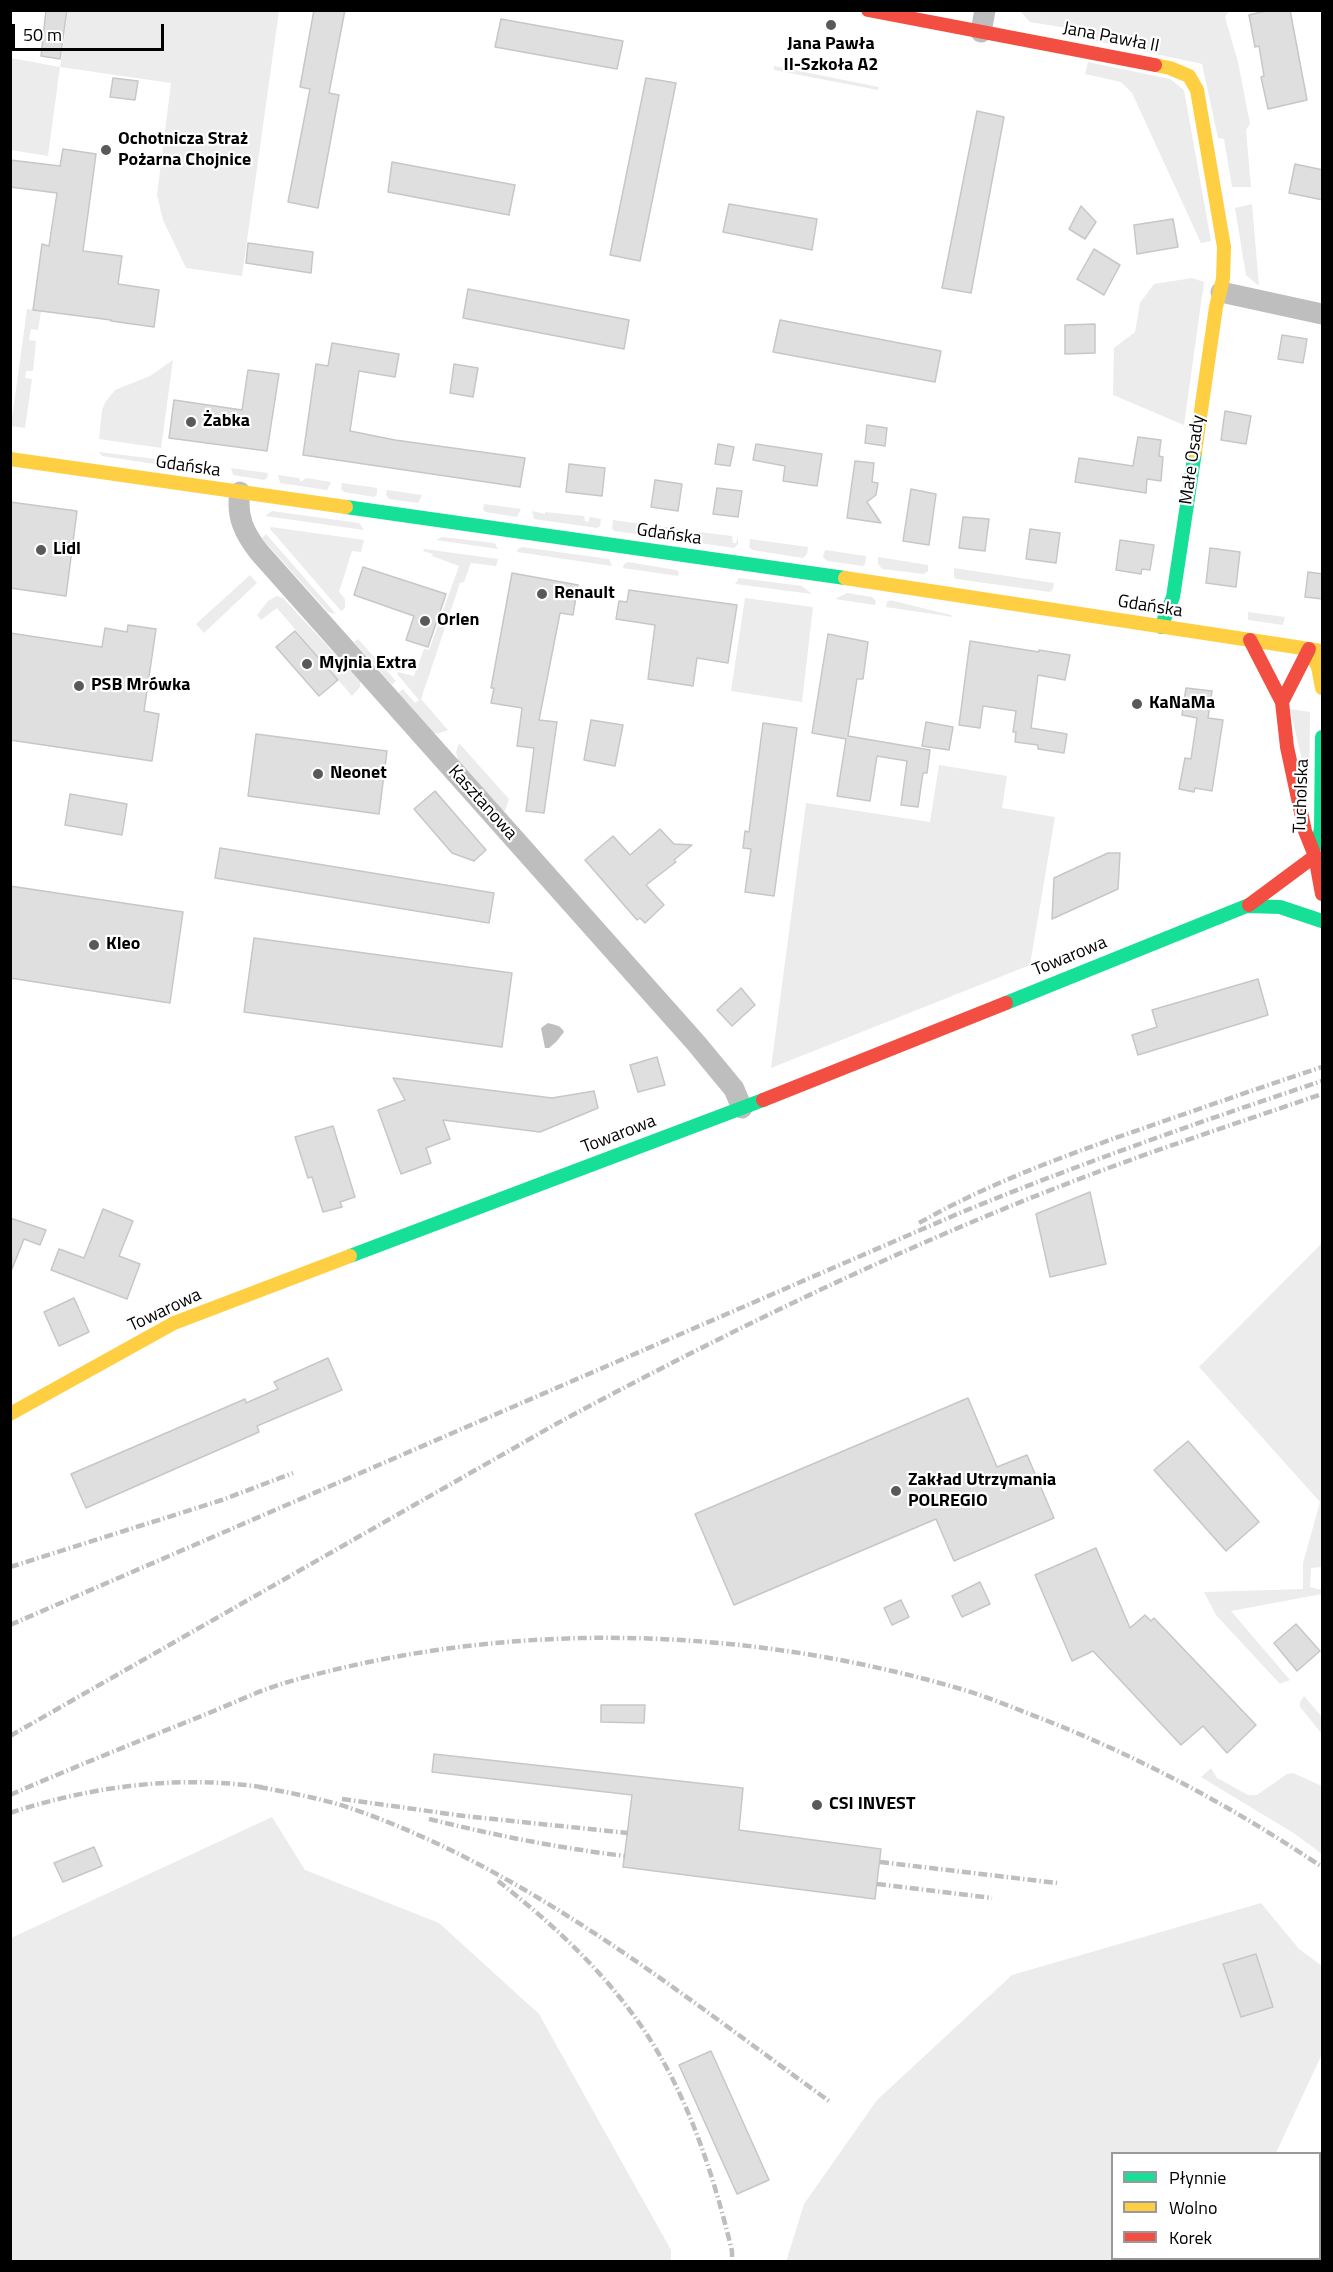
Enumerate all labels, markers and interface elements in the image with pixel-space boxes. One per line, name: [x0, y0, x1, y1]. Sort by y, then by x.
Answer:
scale bar: [15, 12, 166, 50]
marker: Jana Pawła II-Szkoła A2: [824, 18, 838, 32]
street label: Jana Pawła II: [1061, 18, 1161, 58]
text: 50 m: [23, 21, 62, 48]
place label: Jana Pawła II-Szkoła A2: [784, 34, 878, 76]
place label: Ochotnicza Straż Pożarna Chojnice: [118, 129, 251, 172]
marker: Ochotnicza Straż Pożarna Chojnice: [99, 143, 113, 157]
place label: Żabka: [203, 411, 250, 433]
street label: Małe Osady: [1176, 414, 1210, 506]
marker: Żabka: [184, 415, 198, 429]
street label: Gdańska: [154, 452, 222, 482]
street label: Gdańska: [635, 520, 703, 550]
place label: Lidl: [53, 539, 81, 561]
marker: Lidl: [34, 543, 48, 557]
place label: Renault: [554, 583, 615, 605]
marker: Renault: [535, 587, 549, 601]
street label: Gdańska: [1116, 591, 1184, 623]
place label: Orlen: [437, 610, 479, 632]
marker: Orlen: [418, 614, 432, 628]
place label: Myjnia Extra: [319, 653, 417, 675]
marker: Myjnia Extra: [300, 657, 314, 671]
place label: PSB Mrówka: [91, 675, 190, 697]
marker: PSB Mrówka: [72, 679, 86, 693]
place label: KaNaMa: [1149, 693, 1215, 715]
marker: KaNaMa: [1130, 697, 1144, 711]
street label: Tucholska: [1290, 758, 1314, 834]
street label: Kasztanowa: [443, 761, 521, 845]
place label: Neonet: [330, 763, 387, 785]
marker: Neonet: [311, 767, 325, 781]
street label: Towarowa: [1030, 932, 1110, 982]
place label: Kleo: [106, 934, 140, 956]
marker: Kleo: [87, 938, 101, 952]
street label: Towarowa: [579, 1111, 659, 1159]
street label: Towarowa: [125, 1285, 205, 1337]
place label: Zakład Utrzymania POLREGIO: [908, 1470, 1056, 1512]
marker: Zakład Utrzymania POLREGIO: [889, 1484, 903, 1498]
place label: CSI INVEST: [829, 1794, 915, 1816]
marker: CSI INVEST: [810, 1798, 824, 1812]
legend: [1111, 2152, 1321, 2260]
text: Płynnie: [1169, 2164, 1226, 2191]
text: Wolno: [1169, 2194, 1217, 2221]
text: Korek: [1169, 2224, 1212, 2251]

